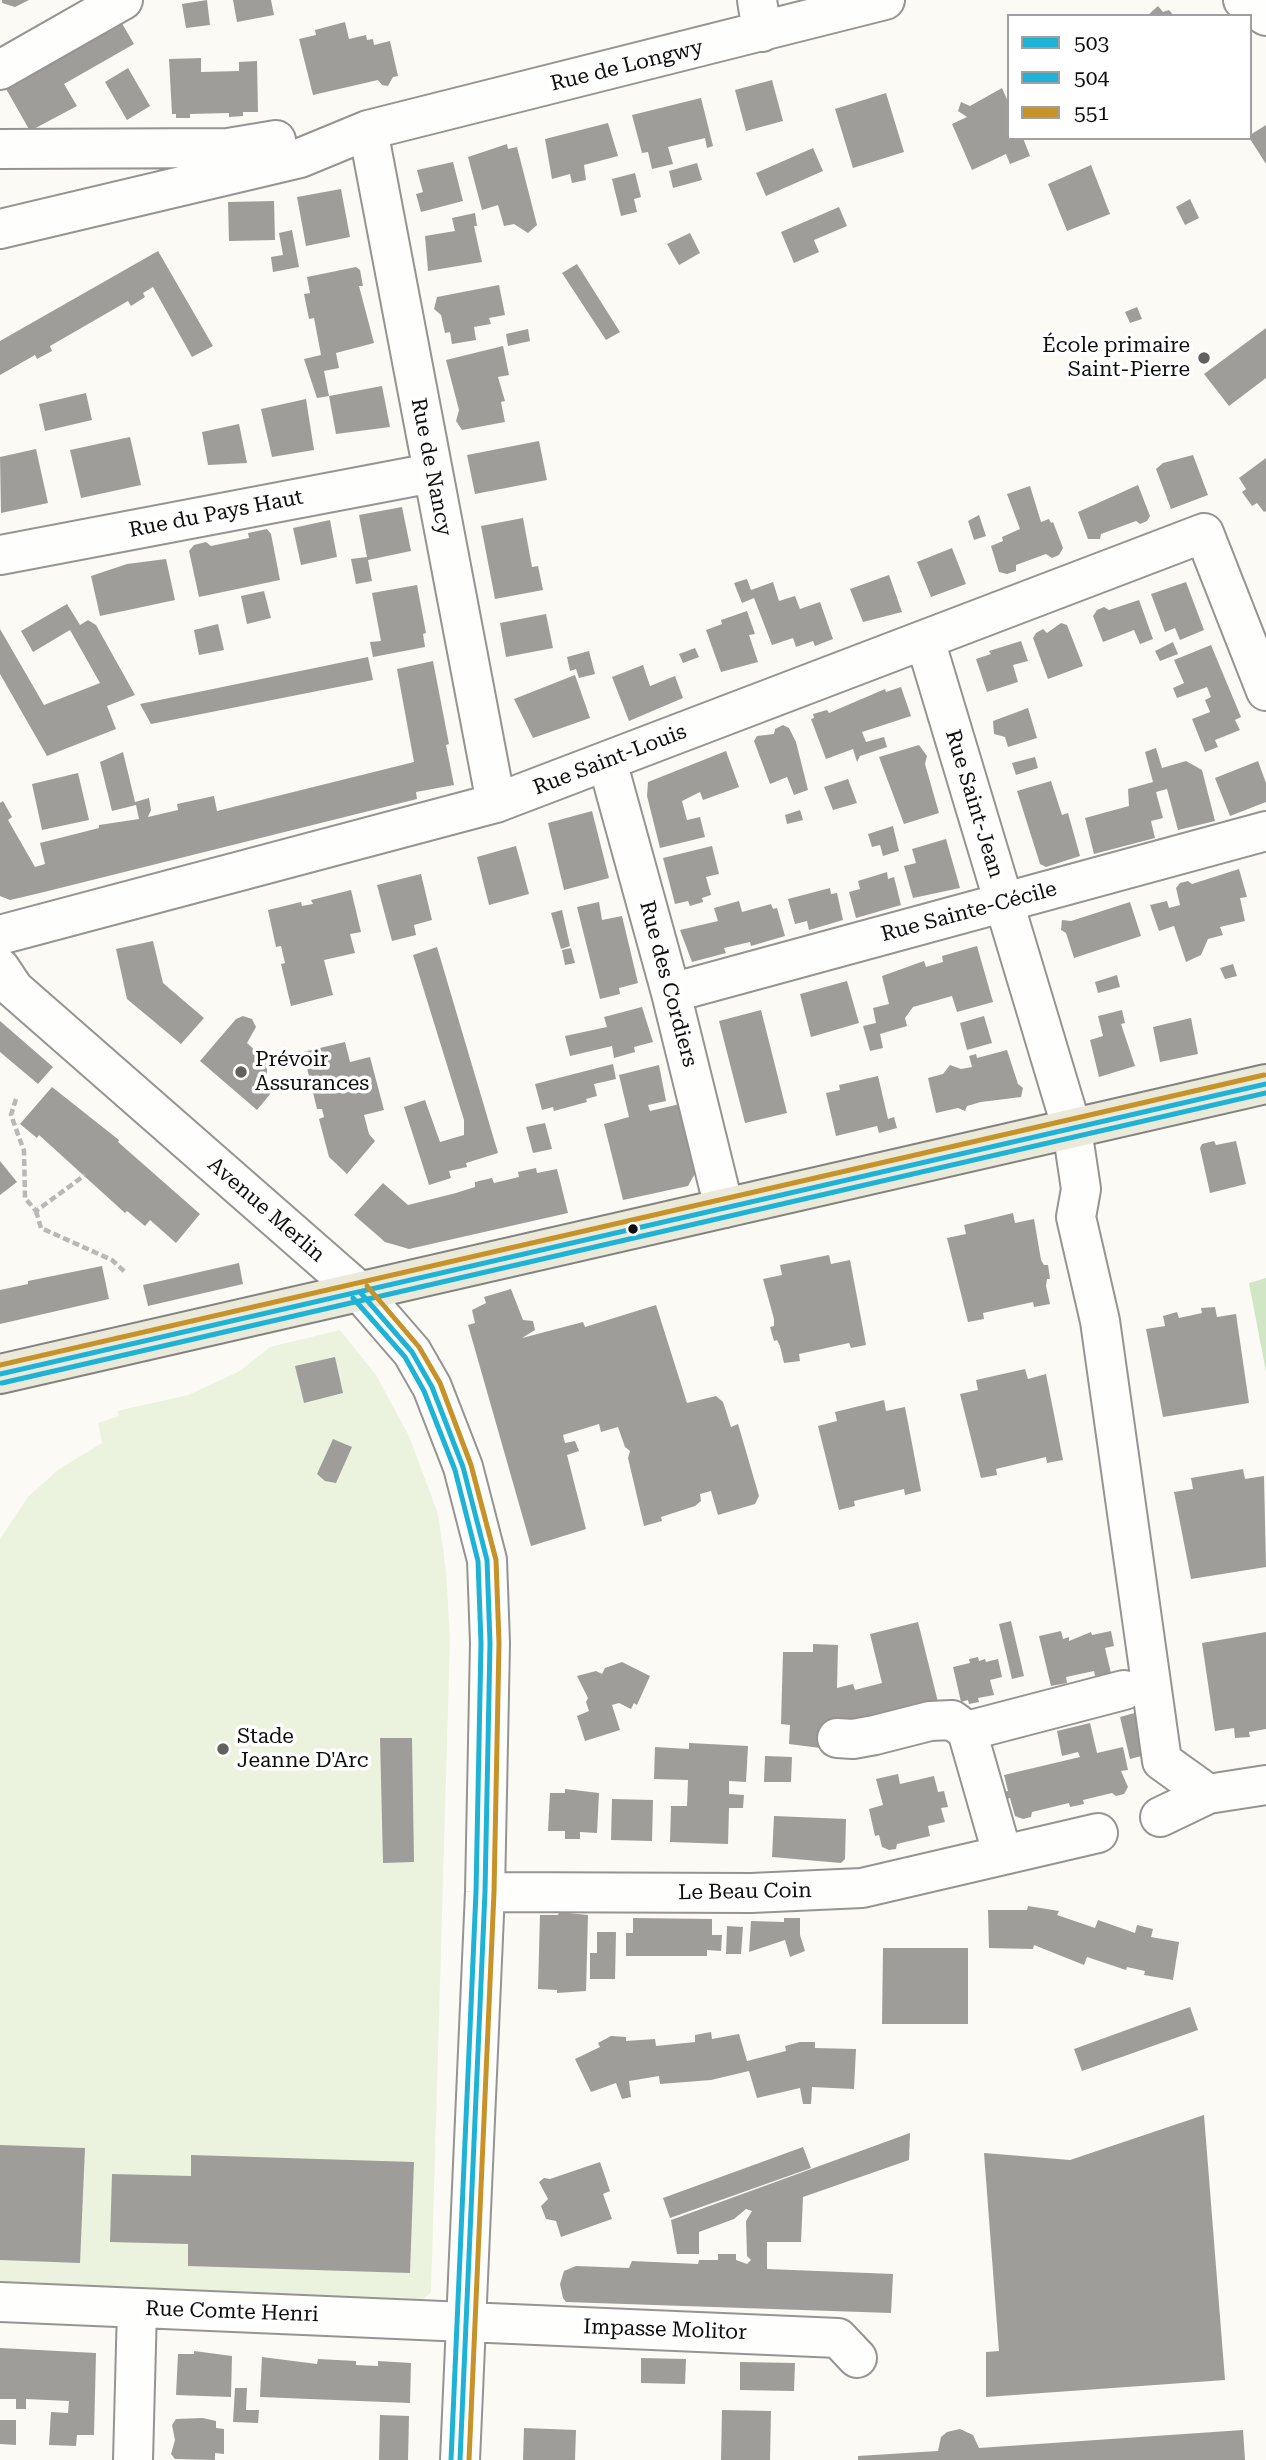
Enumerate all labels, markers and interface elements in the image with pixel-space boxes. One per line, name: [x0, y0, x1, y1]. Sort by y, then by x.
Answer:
legend: [1007, 14, 1252, 140]
text: 503: [1074, 31, 1109, 55]
street label: Rue de Longwy: [548, 35, 706, 97]
text: 504: [1074, 66, 1109, 90]
text: 551: [1074, 101, 1109, 125]
place label: École primaire Saint-Pierre: [1042, 333, 1190, 383]
marker: École primaire Saint-Pierre: [1196, 350, 1212, 366]
street label: Rue de Nancy: [405, 396, 457, 538]
street label: Rue du Pays Haut: [127, 485, 305, 543]
street label: Rue Saint-Louis: [530, 719, 690, 801]
street label: Rue Saint-Jean: [939, 727, 1009, 881]
street label: Rue Sainte-Cécile: [879, 876, 1059, 948]
street label: Rue des Cordiers: [634, 898, 702, 1070]
place label: Prévoir Assurances: [255, 1047, 369, 1097]
marker: Prévoir Assurances: [233, 1064, 249, 1080]
street label: Avenue Merlin: [202, 1152, 330, 1268]
unlabelled marker: [626, 1222, 640, 1236]
place label: Stade Jeanne D'Arc: [237, 1724, 368, 1774]
marker: Stade Jeanne D'Arc: [215, 1741, 231, 1757]
street label: Le Beau Coin: [678, 1878, 812, 1906]
street label: Rue Comte Henri: [145, 2296, 319, 2328]
street label: Impasse Molitor: [583, 2315, 747, 2345]

